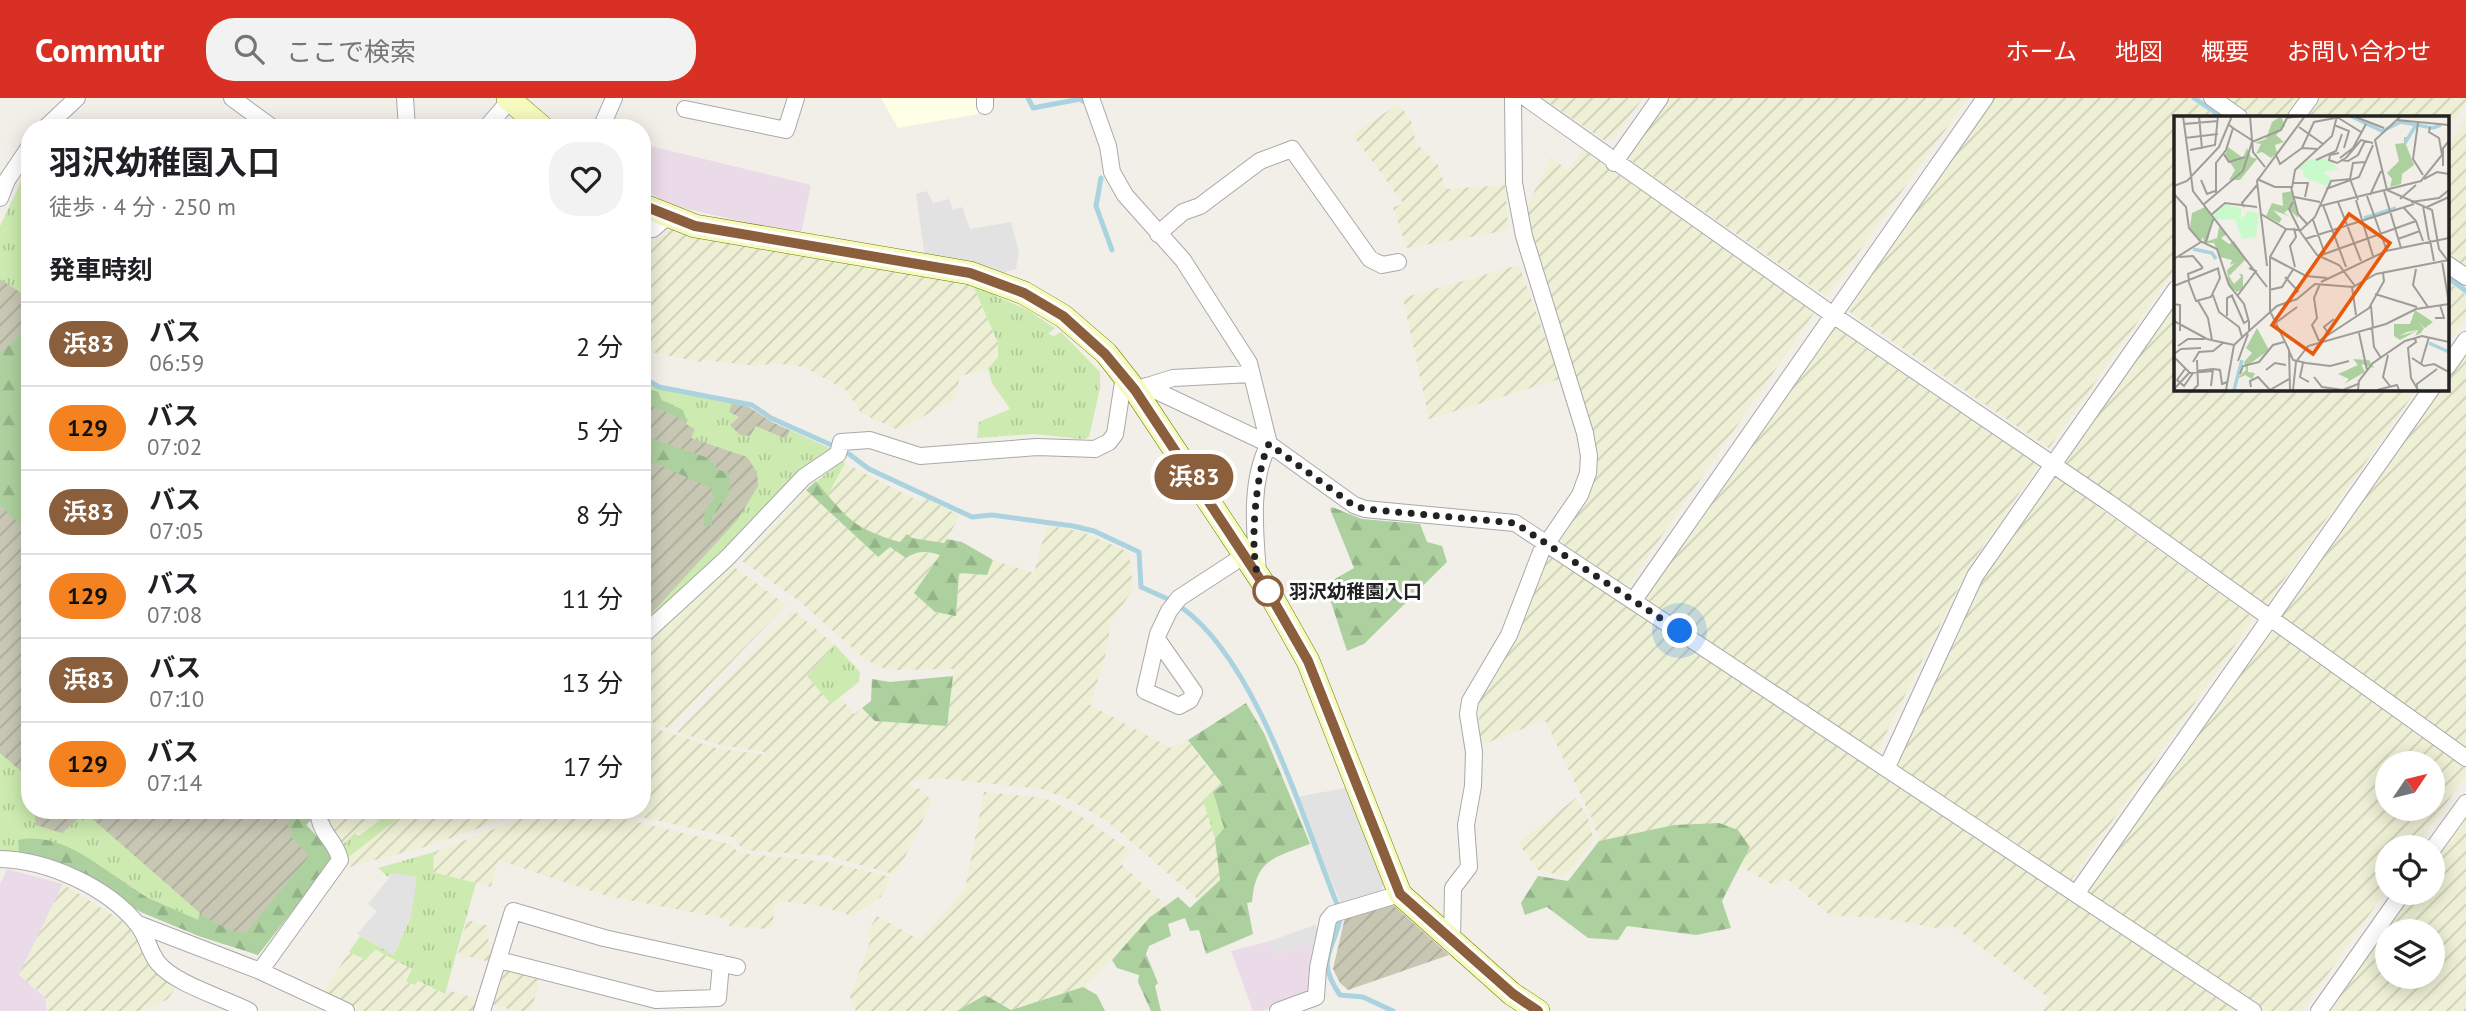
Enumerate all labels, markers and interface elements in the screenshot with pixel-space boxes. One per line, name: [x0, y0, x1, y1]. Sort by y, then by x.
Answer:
search box: [206, 18, 696, 81]
text: Commutr: [35, 28, 164, 71]
icon: search: [230, 30, 268, 68]
text: ここで検索: [286, 35, 416, 68]
text: ホーム: [2006, 36, 2077, 67]
text: 地図: [2115, 36, 2163, 67]
text: 概要: [2201, 36, 2249, 67]
text: お問い合わせ: [2287, 36, 2431, 67]
inset map: [2174, 116, 2448, 390]
text: 羽沢幼稚園入口: [49, 140, 280, 183]
button: heart: [549, 142, 623, 216]
text: 徒歩 · 4 分 · 250 m: [49, 192, 236, 221]
text: 発車時刻: [49, 253, 153, 286]
text: バス: [149, 315, 201, 348]
text: 浜83: [63, 328, 114, 359]
text: 2 分: [576, 330, 623, 363]
text: 06:59: [149, 348, 204, 377]
text: バス: [147, 399, 199, 432]
text: 129: [67, 412, 108, 443]
text: 5 分: [576, 414, 623, 447]
text: 07:02: [147, 432, 202, 461]
line badge: 浜83: [1154, 454, 1234, 500]
text: 浜83: [1168, 461, 1220, 492]
text: バス: [149, 483, 201, 516]
text: 浜83: [63, 496, 114, 527]
text: 8 分: [576, 498, 623, 531]
text: 07:05: [149, 516, 204, 545]
text: バス: [147, 567, 199, 600]
marker: 羽沢幼稚園入口: [1253, 576, 1283, 606]
place label: 羽沢幼稚園入口: [1289, 579, 1422, 603]
text: 129: [67, 580, 108, 611]
text: 11 分: [562, 582, 623, 615]
text: 07:08: [147, 600, 202, 629]
your location: [1662, 613, 1697, 648]
text: バス: [149, 651, 201, 684]
text: 浜83: [63, 664, 114, 695]
text: 13 分: [562, 666, 623, 699]
text: 07:10: [149, 684, 204, 713]
text: バス: [147, 735, 199, 768]
text: 129: [67, 748, 108, 779]
text: 17 分: [563, 750, 623, 783]
north arrow: [2375, 751, 2445, 821]
map controls: [2375, 751, 2445, 989]
text: 07:14: [147, 768, 202, 797]
button: locate: [2375, 835, 2445, 905]
button: layers: [2375, 919, 2445, 989]

